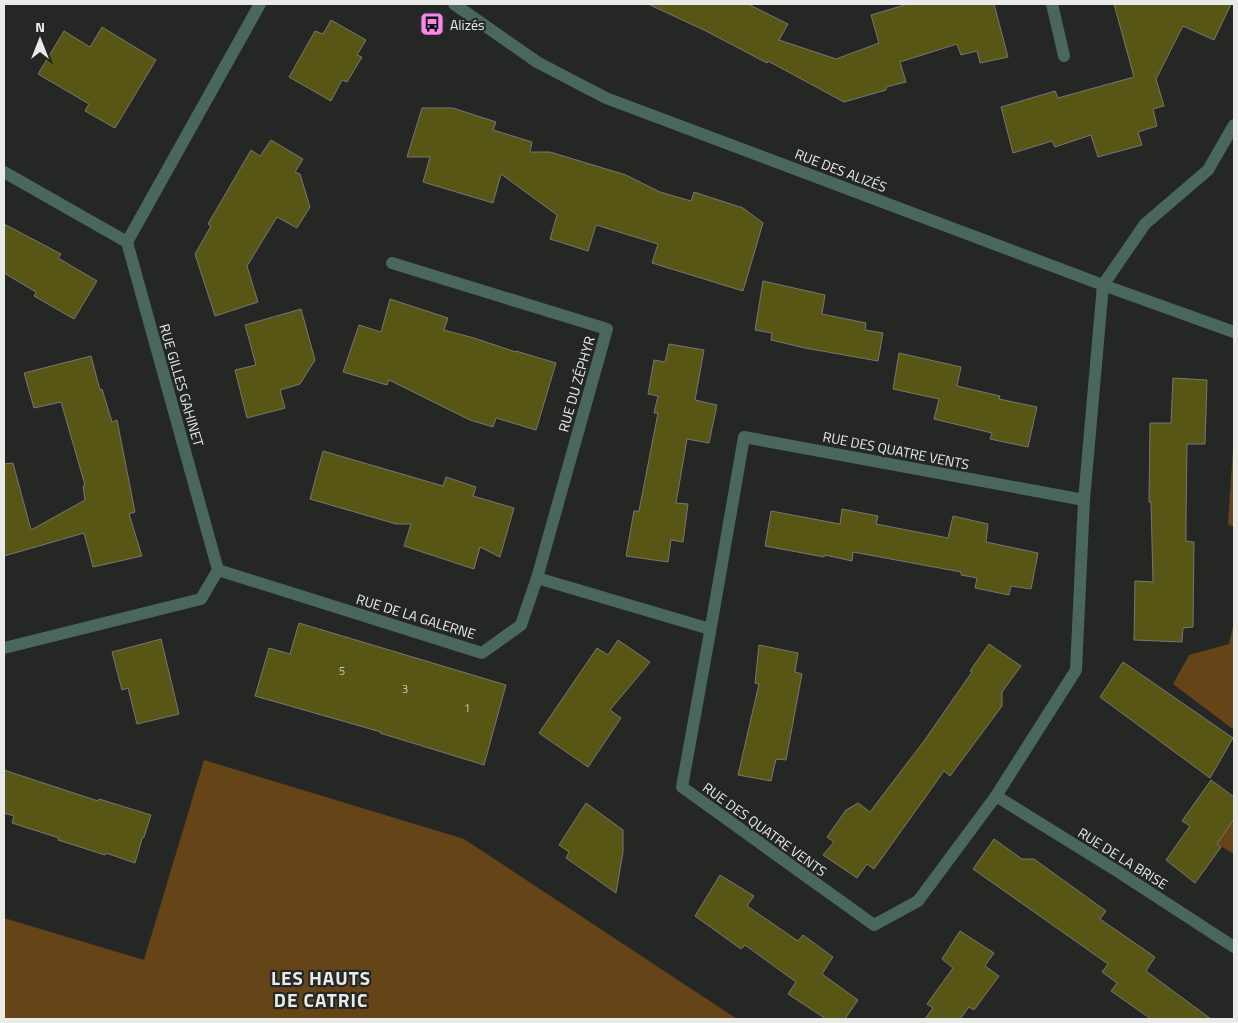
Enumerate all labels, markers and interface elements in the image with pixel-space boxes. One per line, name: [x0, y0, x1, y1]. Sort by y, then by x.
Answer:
bus stop icon: Alizés: [419, 11, 445, 37]
place label: Alizés: [450, 14, 485, 35]
north arrow: [15, 15, 65, 65]
text: N: [35, 16, 45, 37]
street label: RUE DES ALIZÉS: [792, 143, 890, 197]
street label: RUE GILLES GAHINET: [154, 321, 210, 449]
street label: RUE DU ZÉPHYR: [552, 334, 600, 434]
street label: RUE DES QUATRE VENTS: [821, 425, 971, 475]
street label: RUE DE LA GALERNE: [354, 588, 478, 644]
house number: 5: [339, 663, 345, 679]
house number: 3: [402, 681, 408, 697]
house number: 1: [464, 700, 470, 716]
street label: RUE DES QUATRE VENTS: [699, 777, 831, 881]
street label: RUE DE LA BRISE: [1074, 822, 1172, 894]
district label: LES HAUTS DE CATRIC: [271, 963, 371, 1014]

